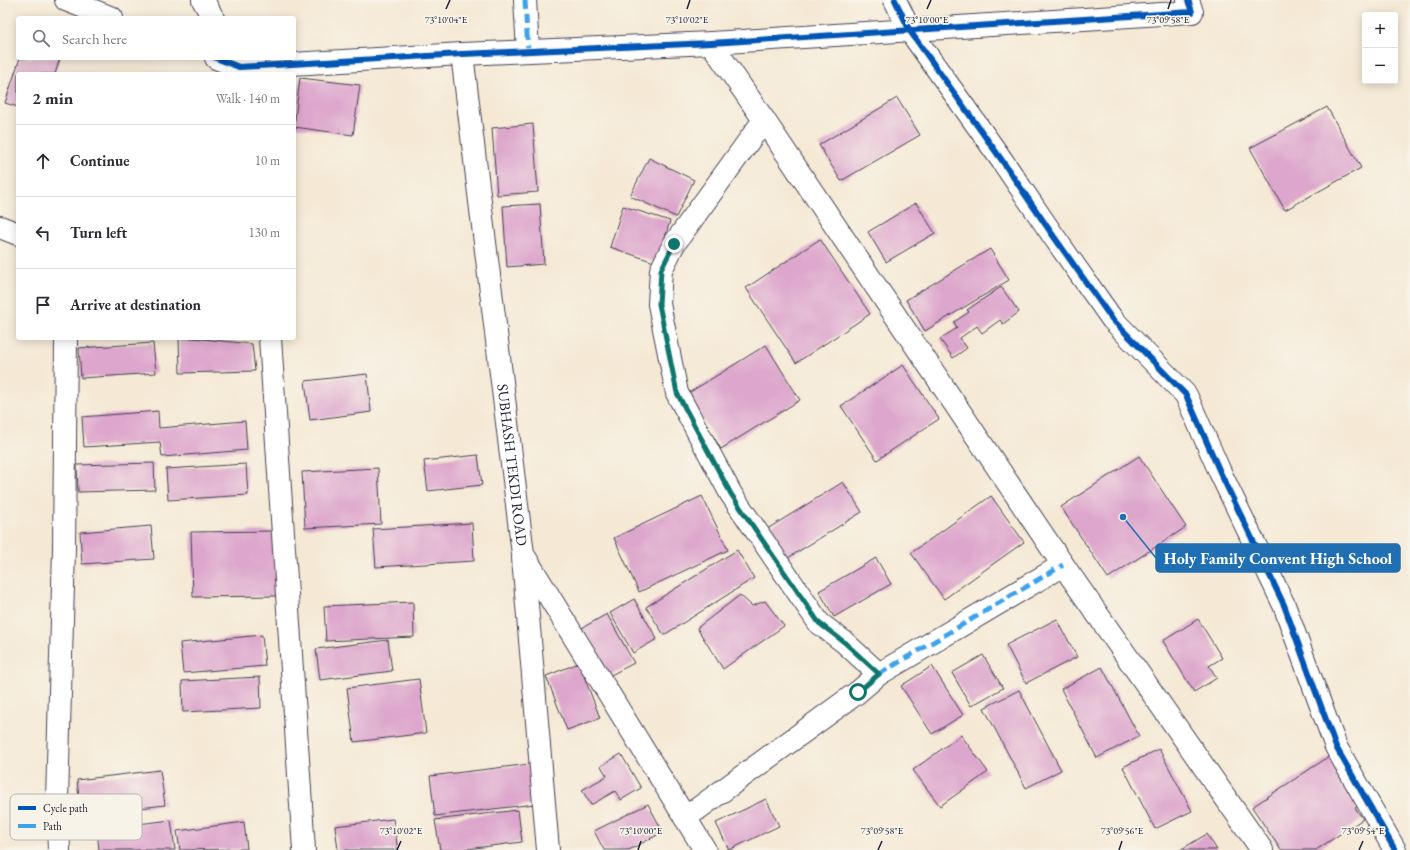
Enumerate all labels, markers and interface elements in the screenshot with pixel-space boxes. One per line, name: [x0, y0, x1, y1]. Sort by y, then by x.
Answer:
map controls: [1362, 12, 1398, 84]
button: +: [1362, 12, 1398, 48]
text: 73°10'04"E: [425, 13, 468, 26]
text: 73°10'02"E: [666, 13, 709, 26]
text: 73°10'00"E: [906, 13, 949, 26]
text: 73°09'58"E: [1147, 13, 1190, 26]
search box: [16, 16, 296, 60]
icon: search: [30, 27, 52, 49]
text: Search here: [62, 29, 127, 48]
button: −: [1362, 48, 1398, 84]
text: 2 min: [32, 87, 73, 109]
text: Walk · 140 m: [216, 90, 280, 107]
icon: ahead: [32, 150, 54, 172]
text: Continue: [70, 151, 130, 170]
text: 10 m: [255, 152, 280, 169]
icon: left: [32, 222, 54, 244]
text: Turn left: [70, 223, 127, 242]
text: 130 m: [249, 224, 280, 241]
route end: [665, 235, 683, 253]
icon: arrive: [32, 294, 54, 316]
text: Arrive at destination: [70, 295, 201, 314]
street label: SUBHASH TEKDI ROAD: [493, 383, 532, 547]
callout: Holy Family Convent High School: [1156, 544, 1400, 572]
text: Holy Family Convent High School: [1164, 548, 1393, 569]
route start: [849, 683, 867, 701]
legend: [10, 794, 142, 840]
text: Cycle path: [43, 801, 88, 815]
text: Path: [43, 819, 62, 833]
text: 73°10'02"E: [380, 824, 423, 837]
text: 73°10'00"E: [620, 824, 663, 837]
text: 73°09'58"E: [861, 824, 904, 837]
text: 73°09'56"E: [1101, 824, 1144, 837]
text: 73°09'54"E: [1342, 824, 1385, 837]

